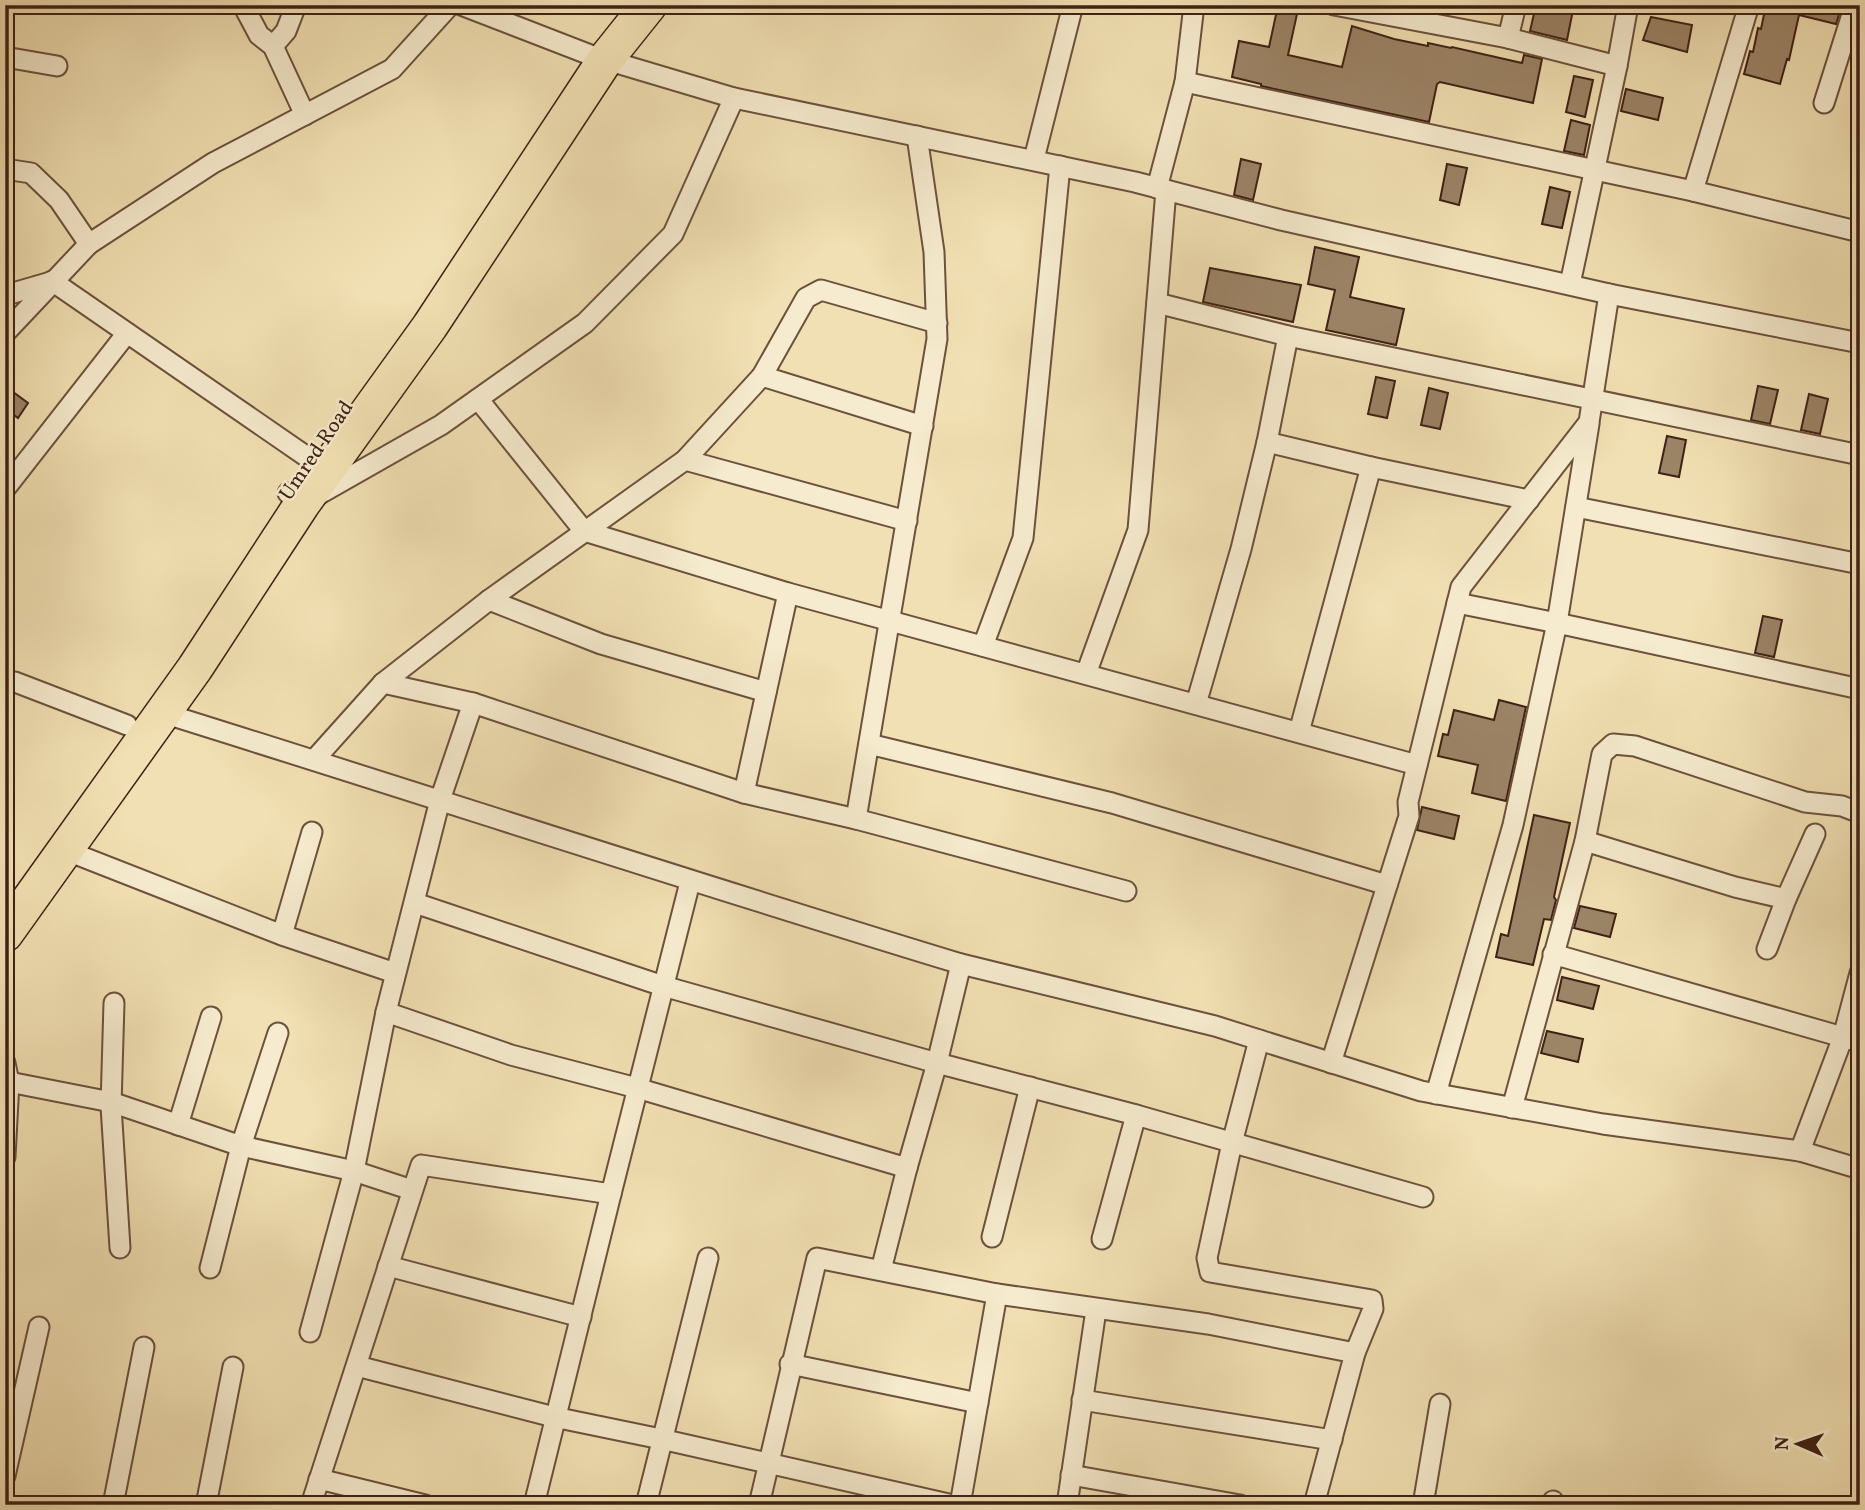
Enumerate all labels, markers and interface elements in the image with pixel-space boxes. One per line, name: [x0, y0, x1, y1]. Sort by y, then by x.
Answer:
street label: Umred Road: [273, 395, 361, 507]
north arrow: [1764, 1408, 1834, 1478]
text: N: [1770, 1436, 1796, 1451]

